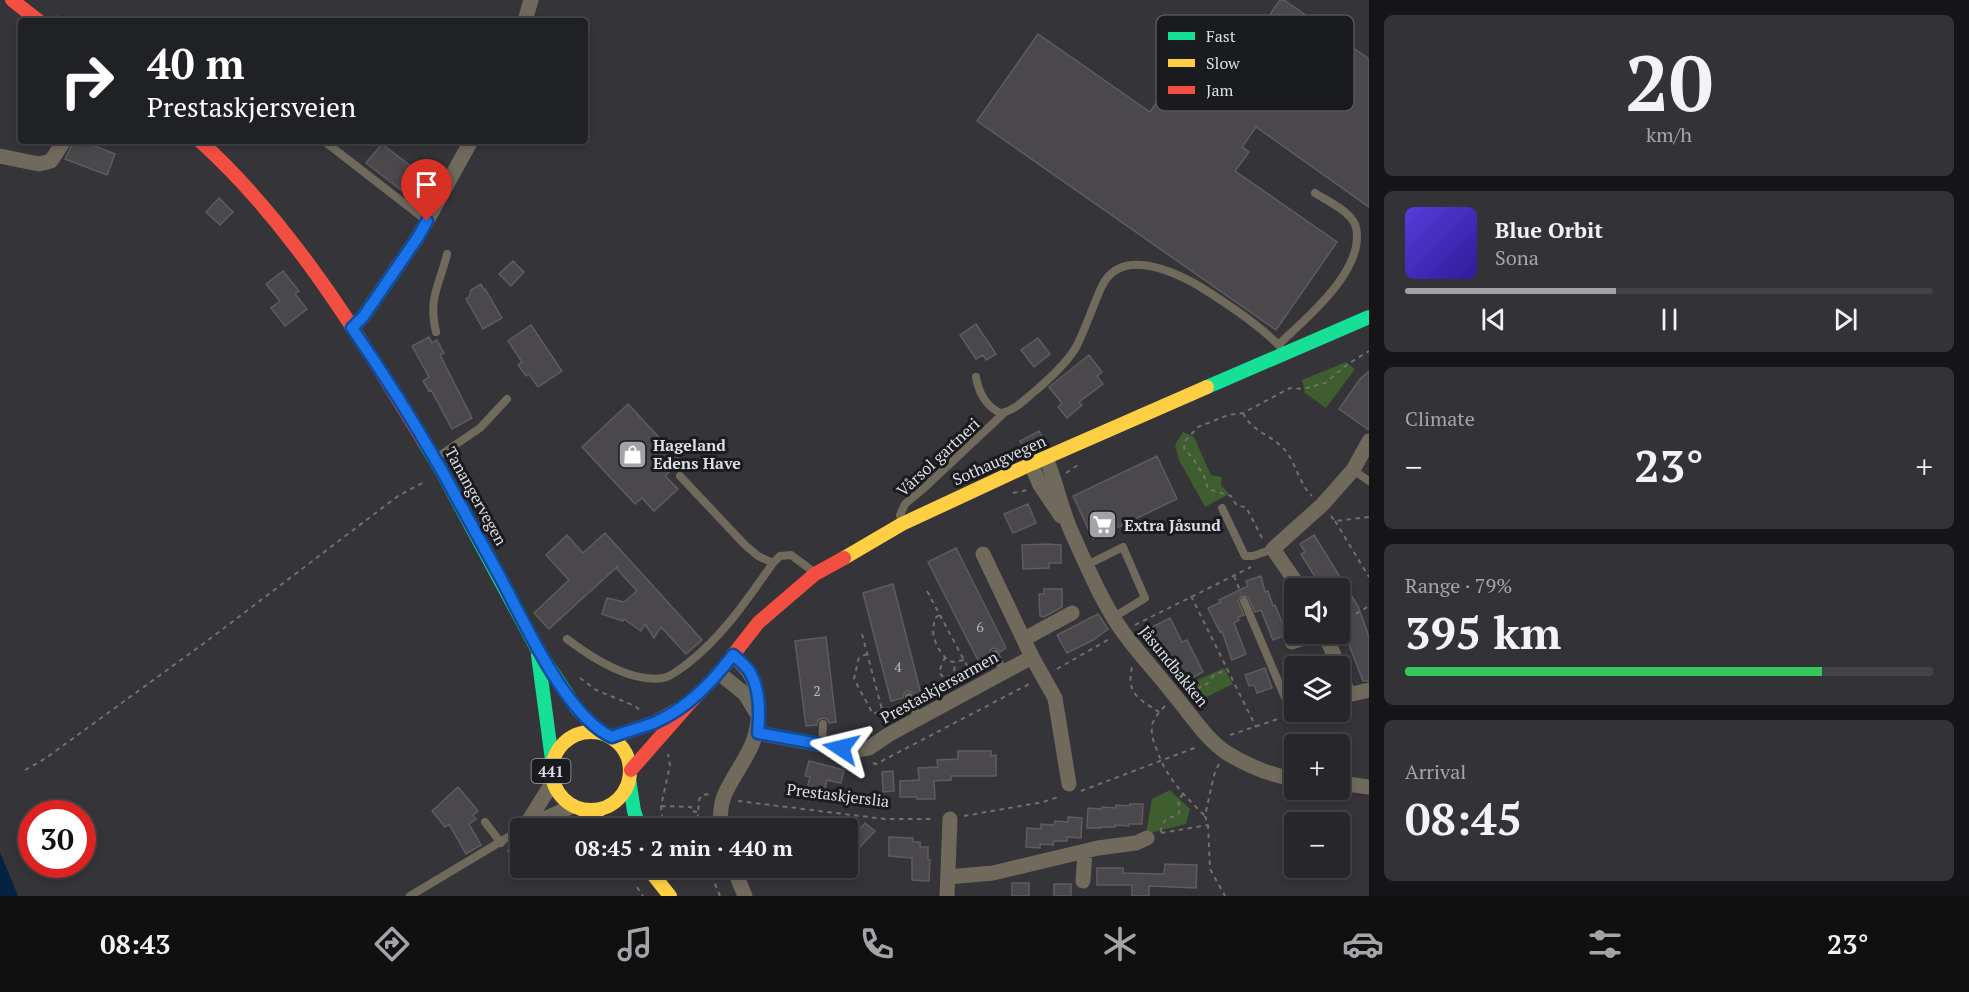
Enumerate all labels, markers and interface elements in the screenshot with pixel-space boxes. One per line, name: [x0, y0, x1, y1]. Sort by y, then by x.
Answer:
legend: [1156, 15, 1354, 111]
text: Fast: [1206, 25, 1236, 47]
text: 20: [1625, 30, 1713, 133]
text: 40 m: [147, 35, 245, 91]
icon: right: [48, 42, 126, 120]
text: Slow: [1206, 52, 1240, 74]
text: Jam: [1206, 79, 1234, 101]
text: Prestaskjersveien: [147, 89, 356, 125]
text: km/h: [1646, 121, 1692, 148]
pin: [401, 159, 452, 221]
icon: arrive: [410, 168, 443, 201]
text: Blue Orbit: [1495, 215, 1603, 244]
text: Sona: [1495, 244, 1539, 271]
icon: previous: [1477, 303, 1510, 336]
icon: pause: [1653, 303, 1686, 336]
icon: next: [1829, 303, 1862, 336]
text: Climate: [1405, 405, 1475, 432]
street label: Vårsol gartneri: [892, 413, 984, 501]
street label: Sothaugvegen: [949, 429, 1050, 490]
place label: Hageland Edens Have: [653, 434, 741, 474]
text: 23°: [1634, 435, 1704, 495]
shop icon: Hageland Edens Have: [616, 438, 648, 470]
street label: Tanangervegen: [440, 443, 512, 550]
text: −: [1405, 445, 1423, 488]
text: +: [1915, 445, 1933, 488]
supermarket icon: Extra Jåsund: [1087, 509, 1119, 541]
place label: Extra Jåsund: [1124, 514, 1221, 536]
text: Range · 79%: [1405, 572, 1512, 599]
map controls: [1284, 578, 1350, 878]
button: sound: [1284, 578, 1350, 644]
text: 395 km: [1405, 602, 1561, 662]
house number: 6: [976, 617, 984, 636]
street label: Jåsundbakken: [1134, 621, 1214, 712]
street label: Prestaskjersarmen: [876, 645, 1002, 728]
button: layers: [1284, 656, 1350, 722]
house number: 4: [894, 657, 902, 676]
house number: 2: [813, 681, 821, 700]
position arrow: [809, 716, 873, 780]
button: +: [1284, 734, 1350, 800]
text: Arrival: [1405, 758, 1466, 785]
road number: 441: [532, 759, 570, 783]
street label: Prestaskjerslia: [785, 778, 891, 812]
text: 08:45: [1405, 788, 1522, 848]
speed limit sign: 30: [18, 800, 96, 878]
button: −: [1284, 812, 1350, 878]
text: 08:45 · 2 min · 440 m: [575, 833, 793, 862]
icon: directions: [371, 923, 413, 965]
icon: music: [614, 923, 656, 965]
icon: phone: [856, 923, 898, 965]
icon: climate: [1099, 923, 1141, 965]
icon: car: [1342, 923, 1384, 965]
icon: filters: [1584, 923, 1626, 965]
text: 08:43: [100, 926, 171, 962]
text: 23°: [1827, 926, 1869, 962]

